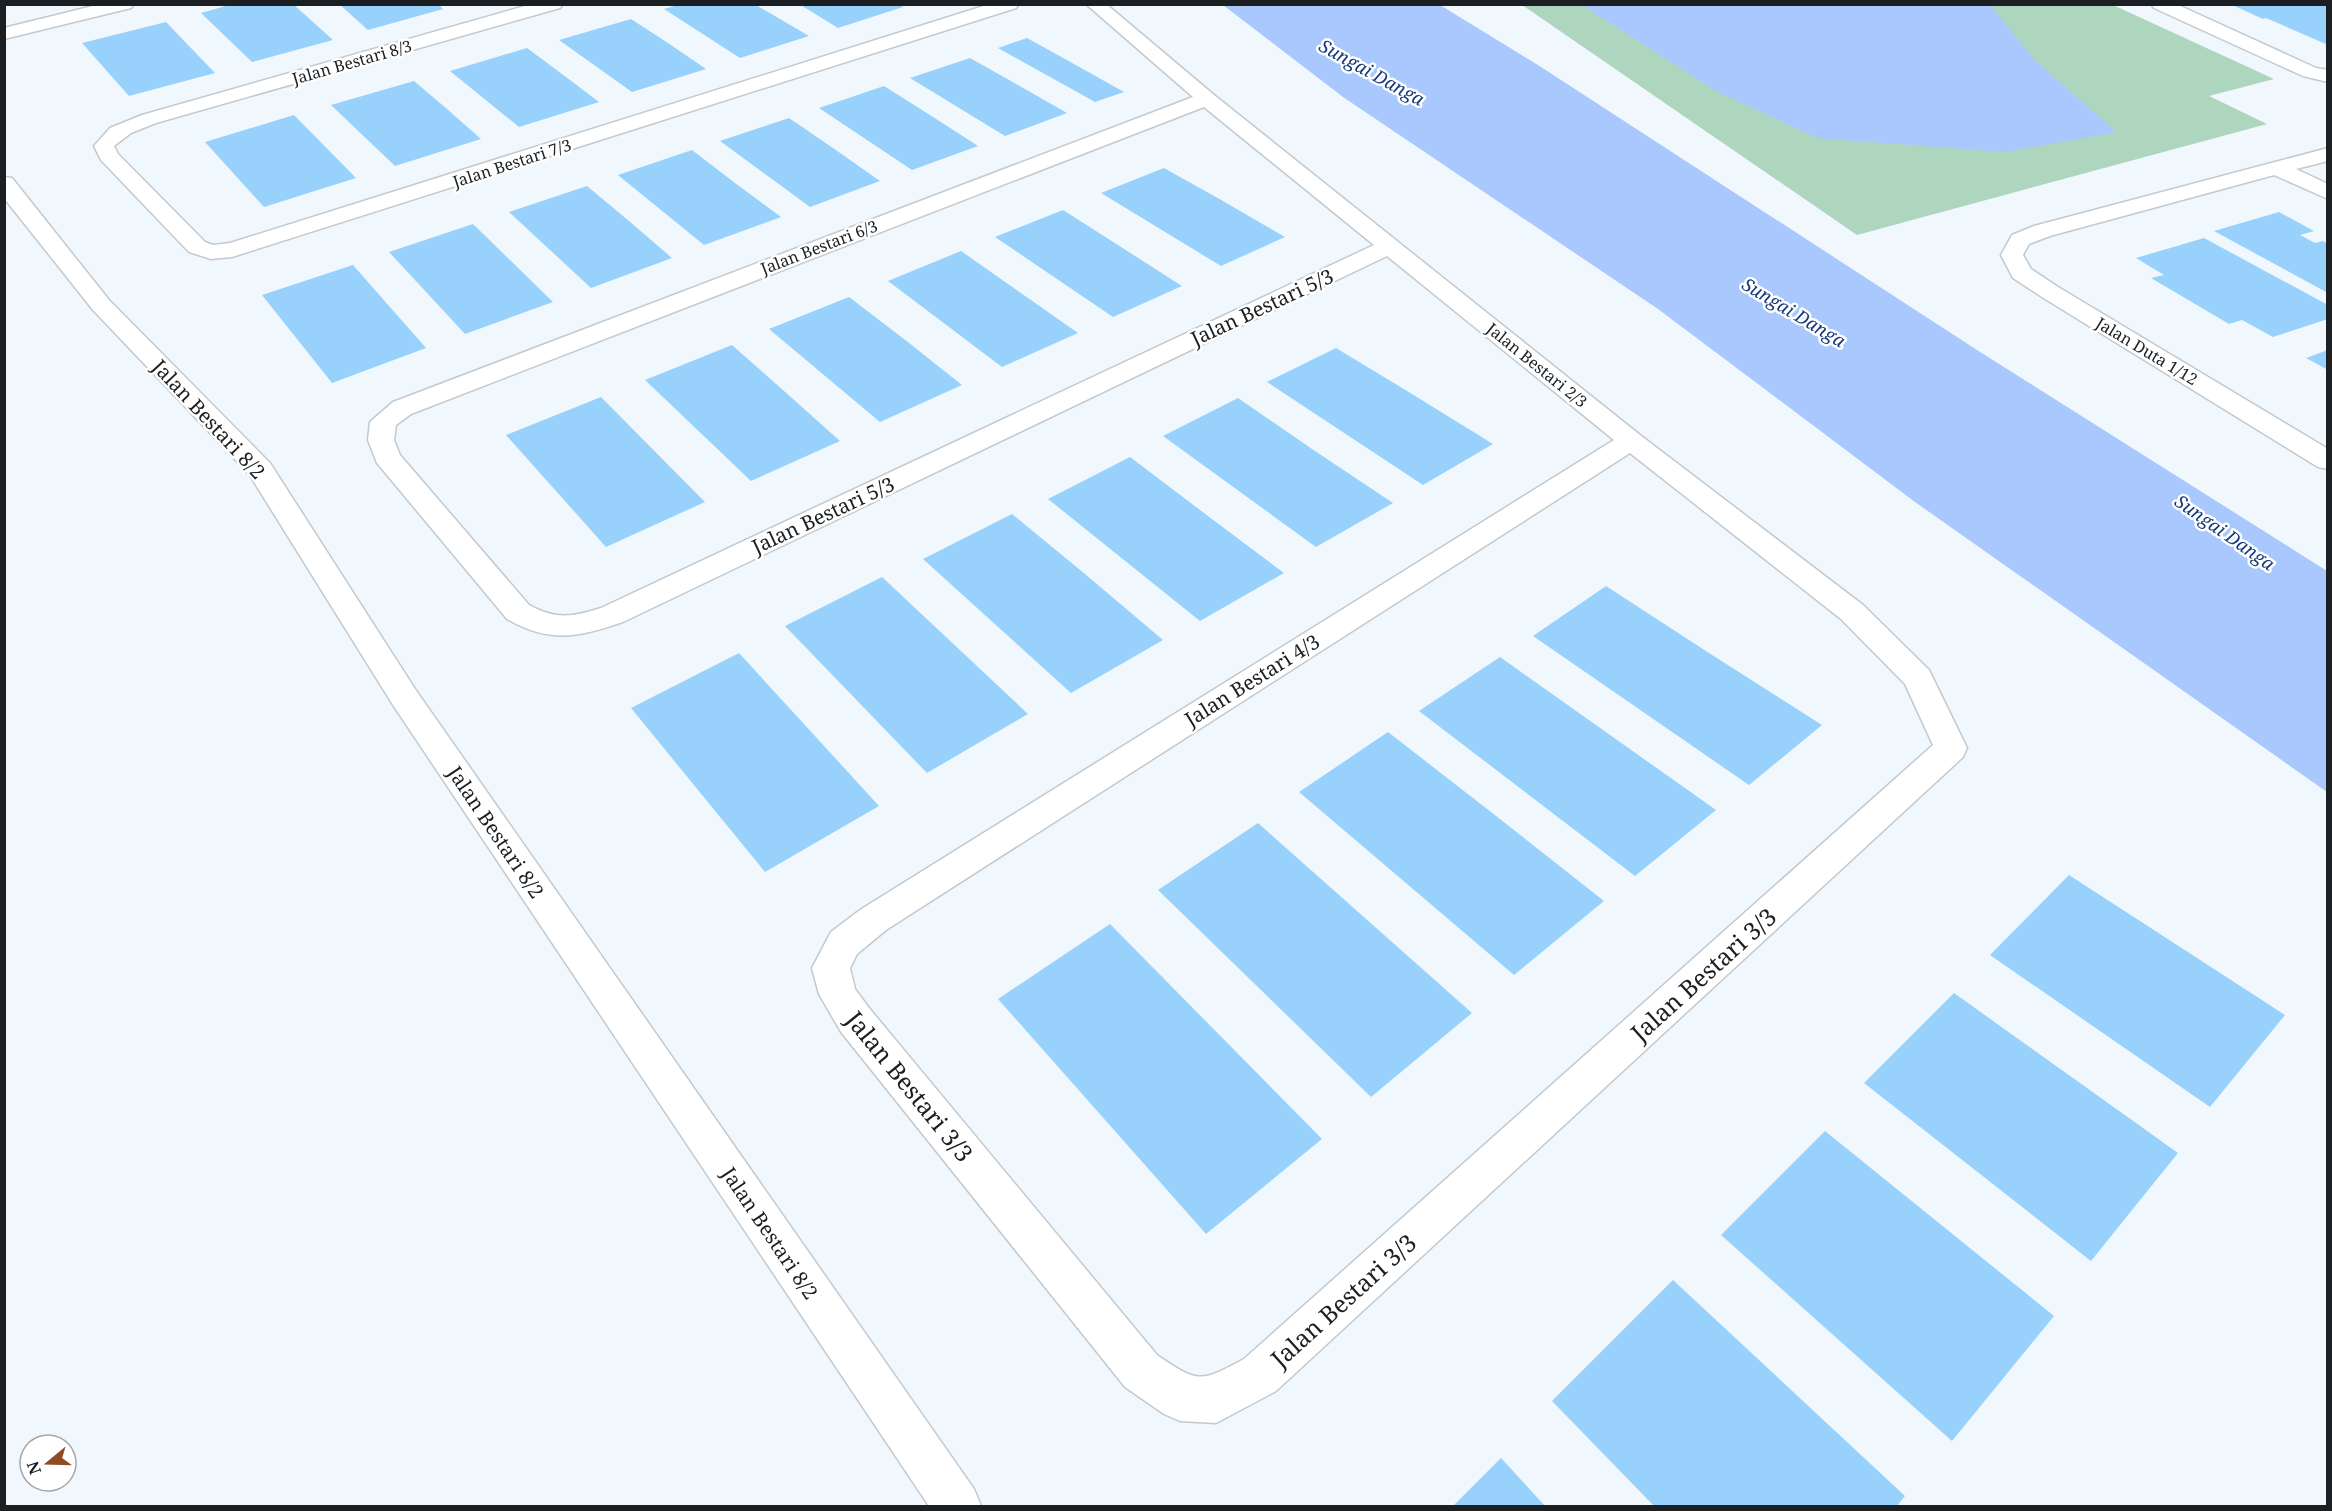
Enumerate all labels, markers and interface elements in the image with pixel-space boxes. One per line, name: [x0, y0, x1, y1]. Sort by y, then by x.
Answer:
water label: Sungai Danga: [1315, 33, 1429, 111]
street label: Jalan Bestari 8/3: [289, 34, 414, 90]
street label: Jalan Bestari 7/3: [449, 133, 574, 193]
street label: Jalan Bestari 6/3: [757, 215, 881, 280]
street label: Jalan Bestari 5/3: [1186, 262, 1338, 352]
water label: Sungai Danga: [1738, 272, 1851, 353]
street label: Jalan Duta 1/12: [2091, 311, 2202, 390]
street label: Jalan Bestari 2/3: [1481, 317, 1592, 412]
street label: Jalan Bestari 8/2: [146, 353, 271, 485]
street label: Jalan Bestari 5/3: [747, 470, 899, 560]
water label: Sungai Danga: [2170, 489, 2280, 576]
street label: Jalan Bestari 4/3: [1179, 628, 1325, 733]
street label: Jalan Bestari 8/2: [441, 760, 550, 903]
street label: Jalan Bestari 3/3: [1622, 900, 1783, 1049]
street label: Jalan Bestari 3/3: [838, 1003, 981, 1168]
street label: Jalan Bestari 8/2: [715, 1161, 824, 1304]
street label: Jalan Bestari 3/3: [1262, 1226, 1423, 1375]
north arrow: [18, 1433, 78, 1493]
text: N: [21, 1458, 46, 1477]

